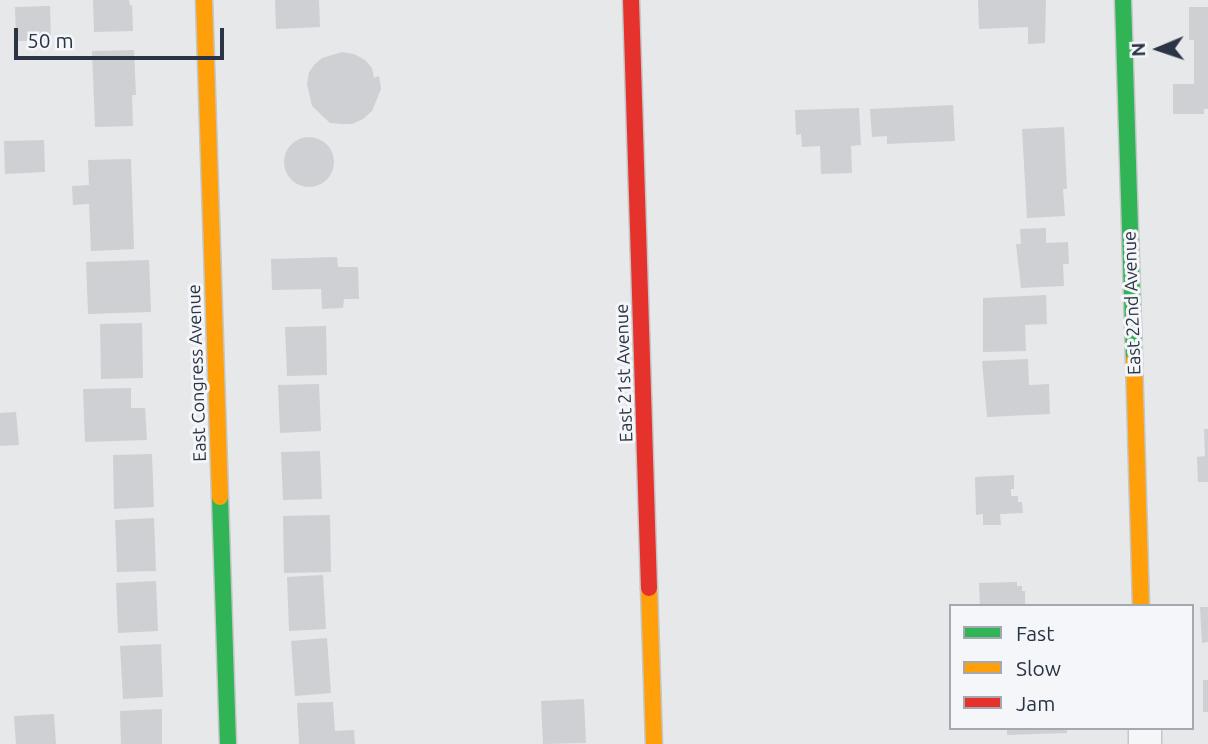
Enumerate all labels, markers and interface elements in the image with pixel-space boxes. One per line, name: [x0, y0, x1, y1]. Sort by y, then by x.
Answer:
scale bar: [18, 14, 228, 58]
north arrow: [1124, 14, 1194, 84]
text: 50 m: [27, 28, 74, 52]
text: N: [1127, 42, 1149, 57]
street label: East 22nd Avenue: [1119, 231, 1145, 375]
street label: East Congress Avenue: [183, 284, 211, 462]
street label: East 21st Avenue: [611, 304, 637, 442]
legend: [949, 604, 1194, 730]
text: Fast: [1016, 621, 1054, 645]
text: Slow: [1016, 656, 1061, 680]
text: Jam: [1016, 691, 1055, 715]

